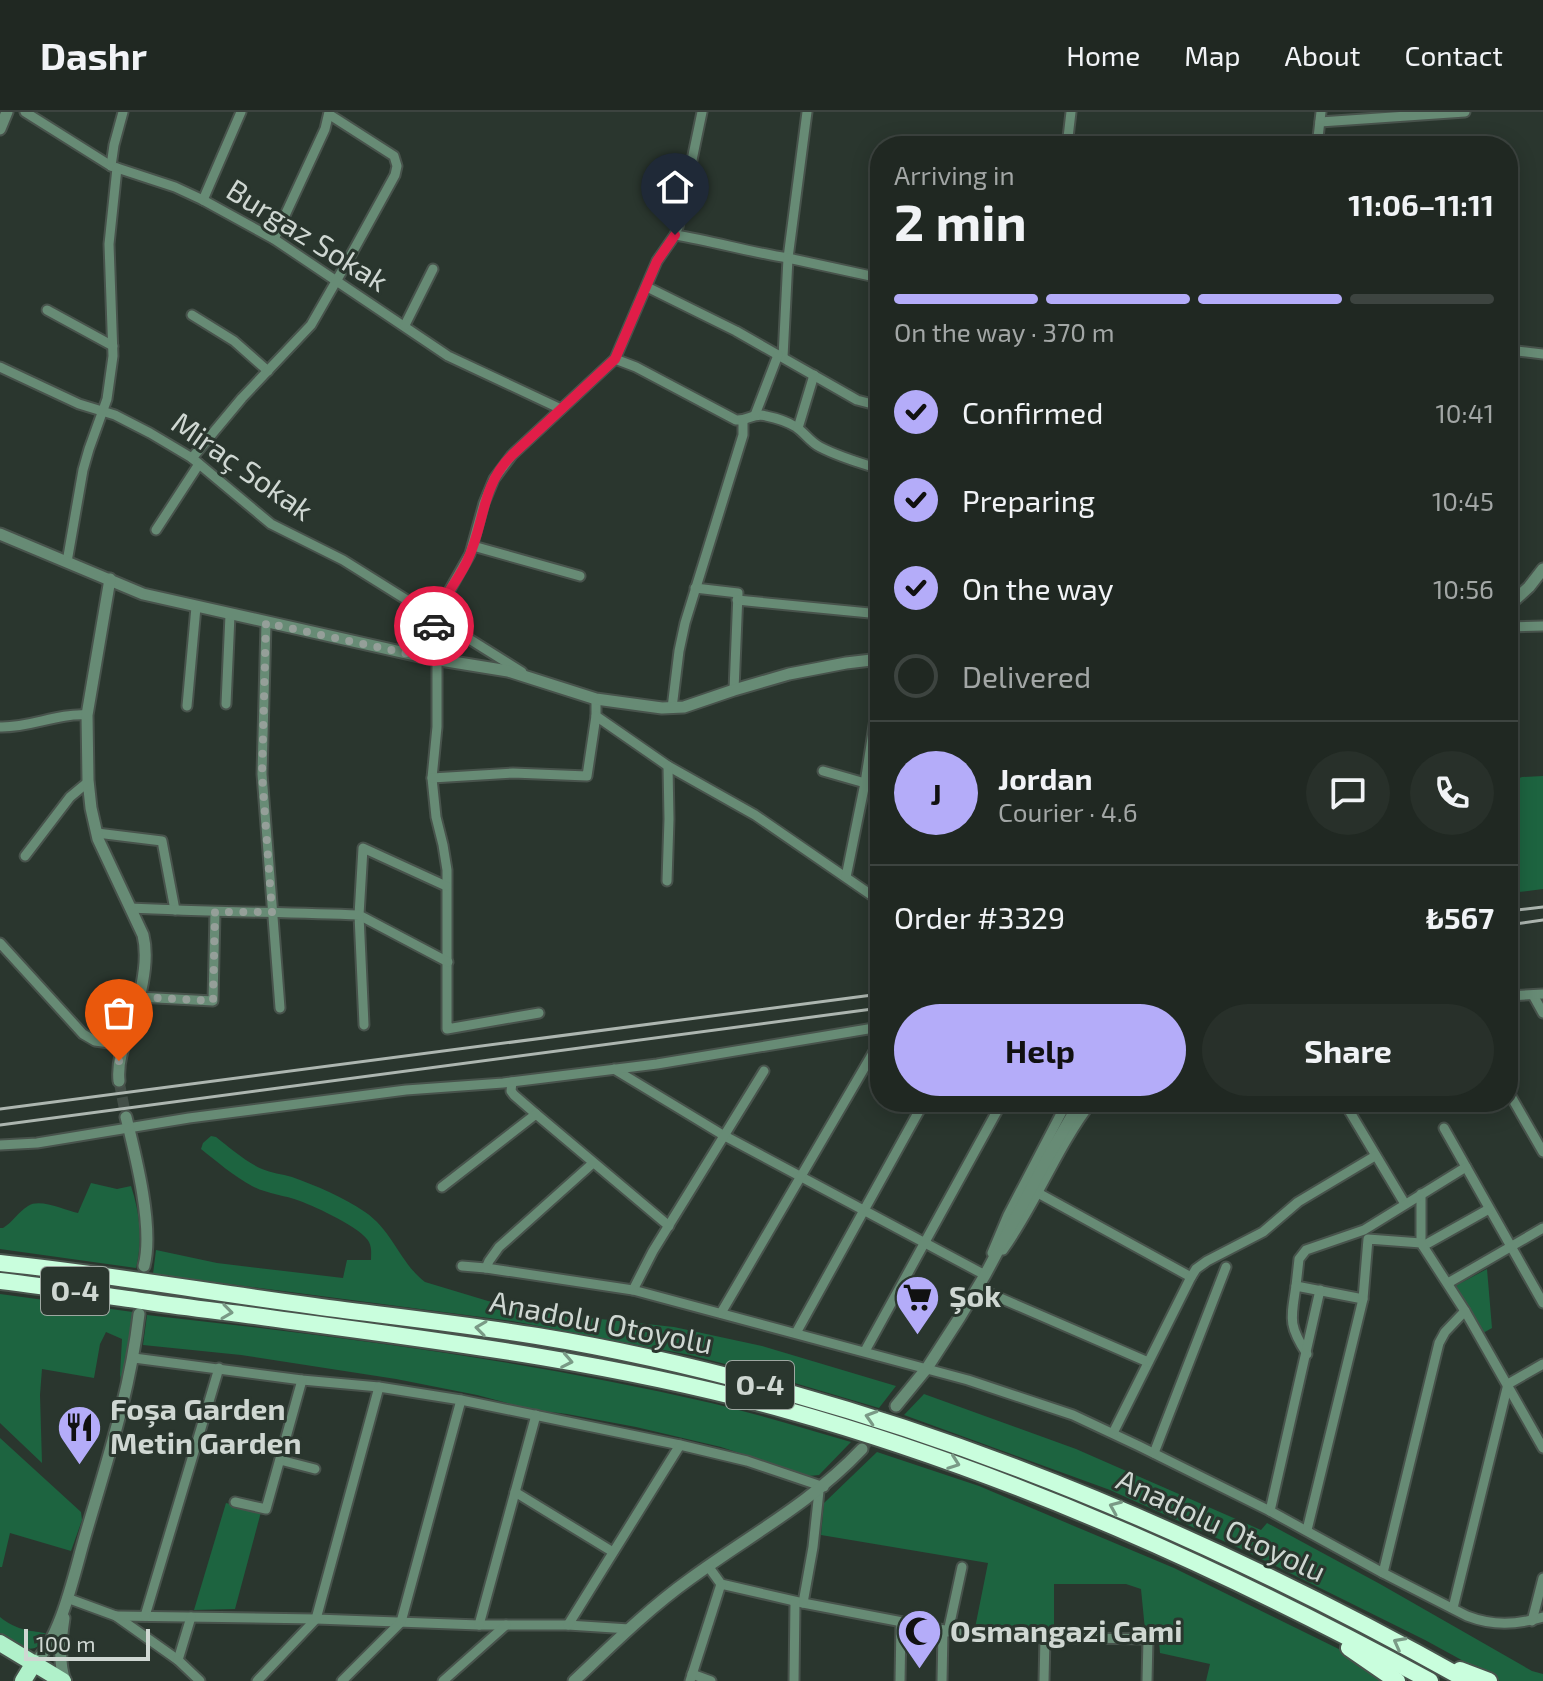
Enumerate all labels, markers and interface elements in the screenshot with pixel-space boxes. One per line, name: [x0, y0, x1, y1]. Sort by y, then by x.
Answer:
text: Dashr: [40, 32, 147, 78]
text: Home: [1066, 38, 1140, 72]
text: Map: [1184, 38, 1241, 72]
text: About: [1285, 38, 1360, 72]
text: Contact: [1404, 38, 1503, 72]
pin: [641, 153, 709, 235]
text: Arriving in: [894, 159, 1015, 190]
icon: home: [653, 165, 697, 209]
street label: Burgaz Sokak: [221, 170, 395, 298]
text: 11:06–11:11: [1348, 186, 1494, 222]
text: 2 min: [894, 189, 1027, 251]
text: On the way · 370 m: [894, 316, 1115, 347]
icon: check: [894, 390, 938, 434]
text: Confirmed: [962, 394, 1103, 430]
text: 10:41: [1435, 397, 1494, 428]
street label: Miraç Sokak: [165, 403, 321, 528]
icon: check: [894, 478, 938, 522]
text: Preparing: [962, 482, 1095, 518]
text: 10:45: [1432, 485, 1494, 516]
icon: check: [894, 566, 938, 610]
text: On the way: [962, 570, 1114, 606]
text: 10:56: [1433, 573, 1494, 604]
courier: [394, 586, 474, 666]
icon: car: [412, 604, 456, 648]
text: Delivered: [962, 658, 1091, 694]
button: chat: [1306, 751, 1390, 835]
button: phone: [1410, 751, 1494, 835]
text: Jordan: [998, 760, 1093, 796]
text: J: [930, 775, 942, 811]
text: Courier · 4.6: [998, 796, 1138, 827]
text: Order #3329: [894, 899, 1065, 935]
text: ₺567: [1426, 899, 1494, 935]
pin: [85, 979, 153, 1061]
icon: bag: [97, 991, 141, 1035]
button: Help: [894, 1004, 1186, 1096]
button: Share: [1202, 1004, 1494, 1096]
road number: O-4: [41, 1267, 109, 1315]
supermarket icon: Şok: [894, 1273, 942, 1336]
place label: Şok: [949, 1277, 1001, 1315]
street label: Anadolu Otoyolu: [487, 1282, 716, 1360]
one-way arrow: [220, 1303, 234, 1320]
one-way arrow: [474, 1320, 488, 1337]
one-way arrow: [561, 1352, 574, 1369]
road number: O-4: [726, 1361, 794, 1409]
place label: Foşa Garden Metin Garden: [110, 1390, 302, 1460]
restaurant icon: Foşa Garden Metin Garden: [55, 1403, 103, 1466]
one-way arrow: [864, 1410, 878, 1426]
one-way arrow: [946, 1453, 960, 1470]
street label: Anadolu Otoyolu: [1112, 1460, 1332, 1588]
one-way arrow: [1108, 1500, 1123, 1516]
mosque icon: Osmangazi Cami: [895, 1608, 943, 1671]
place label: Osmangazi Cami: [950, 1612, 1183, 1648]
scale bar: [24, 1625, 150, 1661]
text: 100 m: [36, 1630, 95, 1656]
one-way arrow: [1393, 1638, 1408, 1653]

